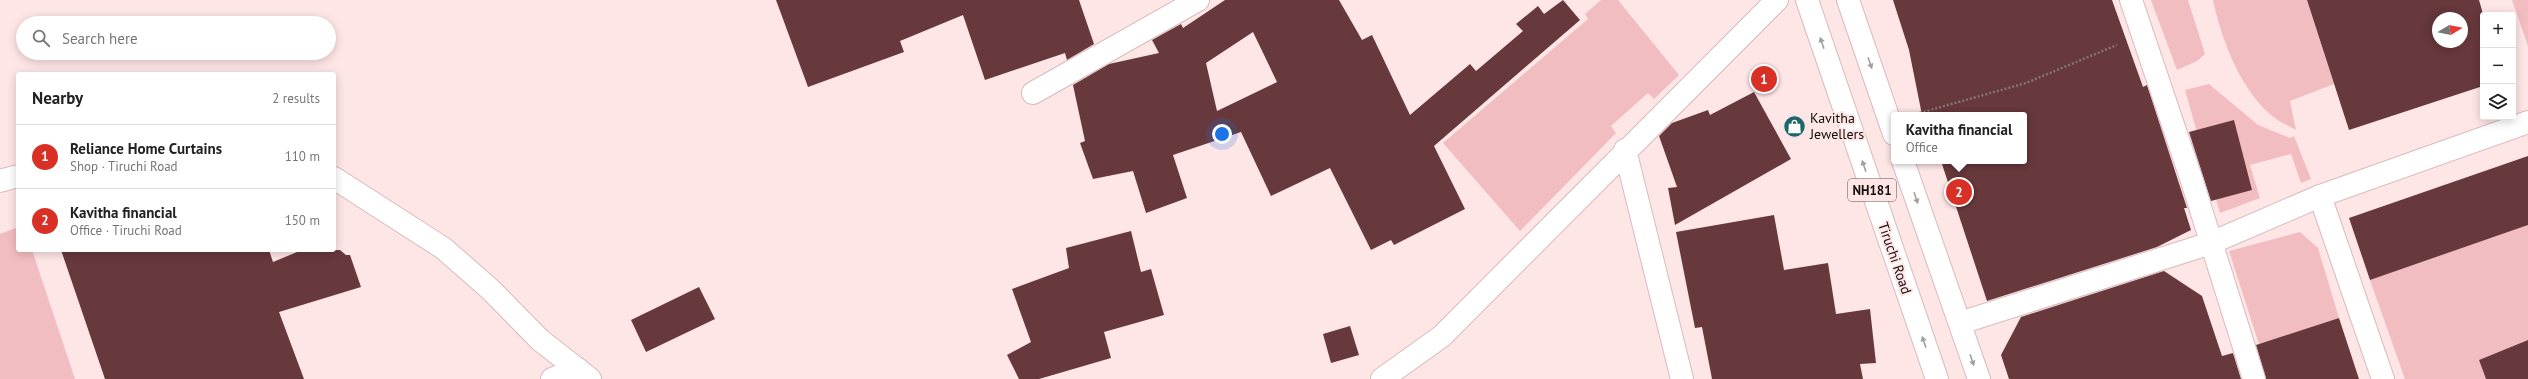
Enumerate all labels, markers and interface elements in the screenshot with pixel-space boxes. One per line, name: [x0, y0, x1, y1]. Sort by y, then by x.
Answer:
north arrow: [2432, 12, 2468, 48]
map controls: [2480, 12, 2516, 120]
button: +: [2480, 12, 2516, 48]
search box: [16, 16, 336, 60]
icon: search: [30, 27, 52, 49]
text: Search here: [62, 29, 138, 48]
one-way arrow: [1819, 37, 1825, 49]
button: −: [2480, 48, 2516, 84]
one-way arrow: [1867, 58, 1873, 70]
pin: 1: [1751, 64, 1777, 94]
button: layers: [2480, 84, 2516, 120]
text: Nearby: [32, 87, 83, 109]
text: 2 results: [272, 90, 320, 107]
place label: Kavitha Jewellers: [1809, 109, 1864, 143]
popup: [1891, 112, 2027, 164]
shop icon: Kavitha Jewellers: [1781, 113, 1807, 139]
text: Kavitha financial: [1906, 120, 2012, 139]
your location: [1212, 124, 1232, 144]
text: Reliance Home Curtains: [70, 139, 222, 158]
text: Office: [1906, 139, 1938, 156]
text: 1: [41, 148, 49, 165]
text: 110 m: [285, 148, 320, 165]
text: Shop · Tiruchi Road: [70, 158, 178, 175]
one-way arrow: [1861, 160, 1867, 172]
pin: 2: [1946, 177, 1972, 207]
road number: NH181: [1848, 179, 1896, 201]
one-way arrow: [1913, 192, 1919, 204]
text: Kavitha financial: [70, 203, 177, 222]
text: 2: [41, 212, 49, 229]
text: 150 m: [285, 212, 320, 229]
street label: Tiruchi Road: [1874, 220, 1916, 296]
text: Office · Tiruchi Road: [70, 222, 182, 239]
one-way arrow: [1921, 336, 1927, 348]
one-way arrow: [1970, 355, 1976, 367]

